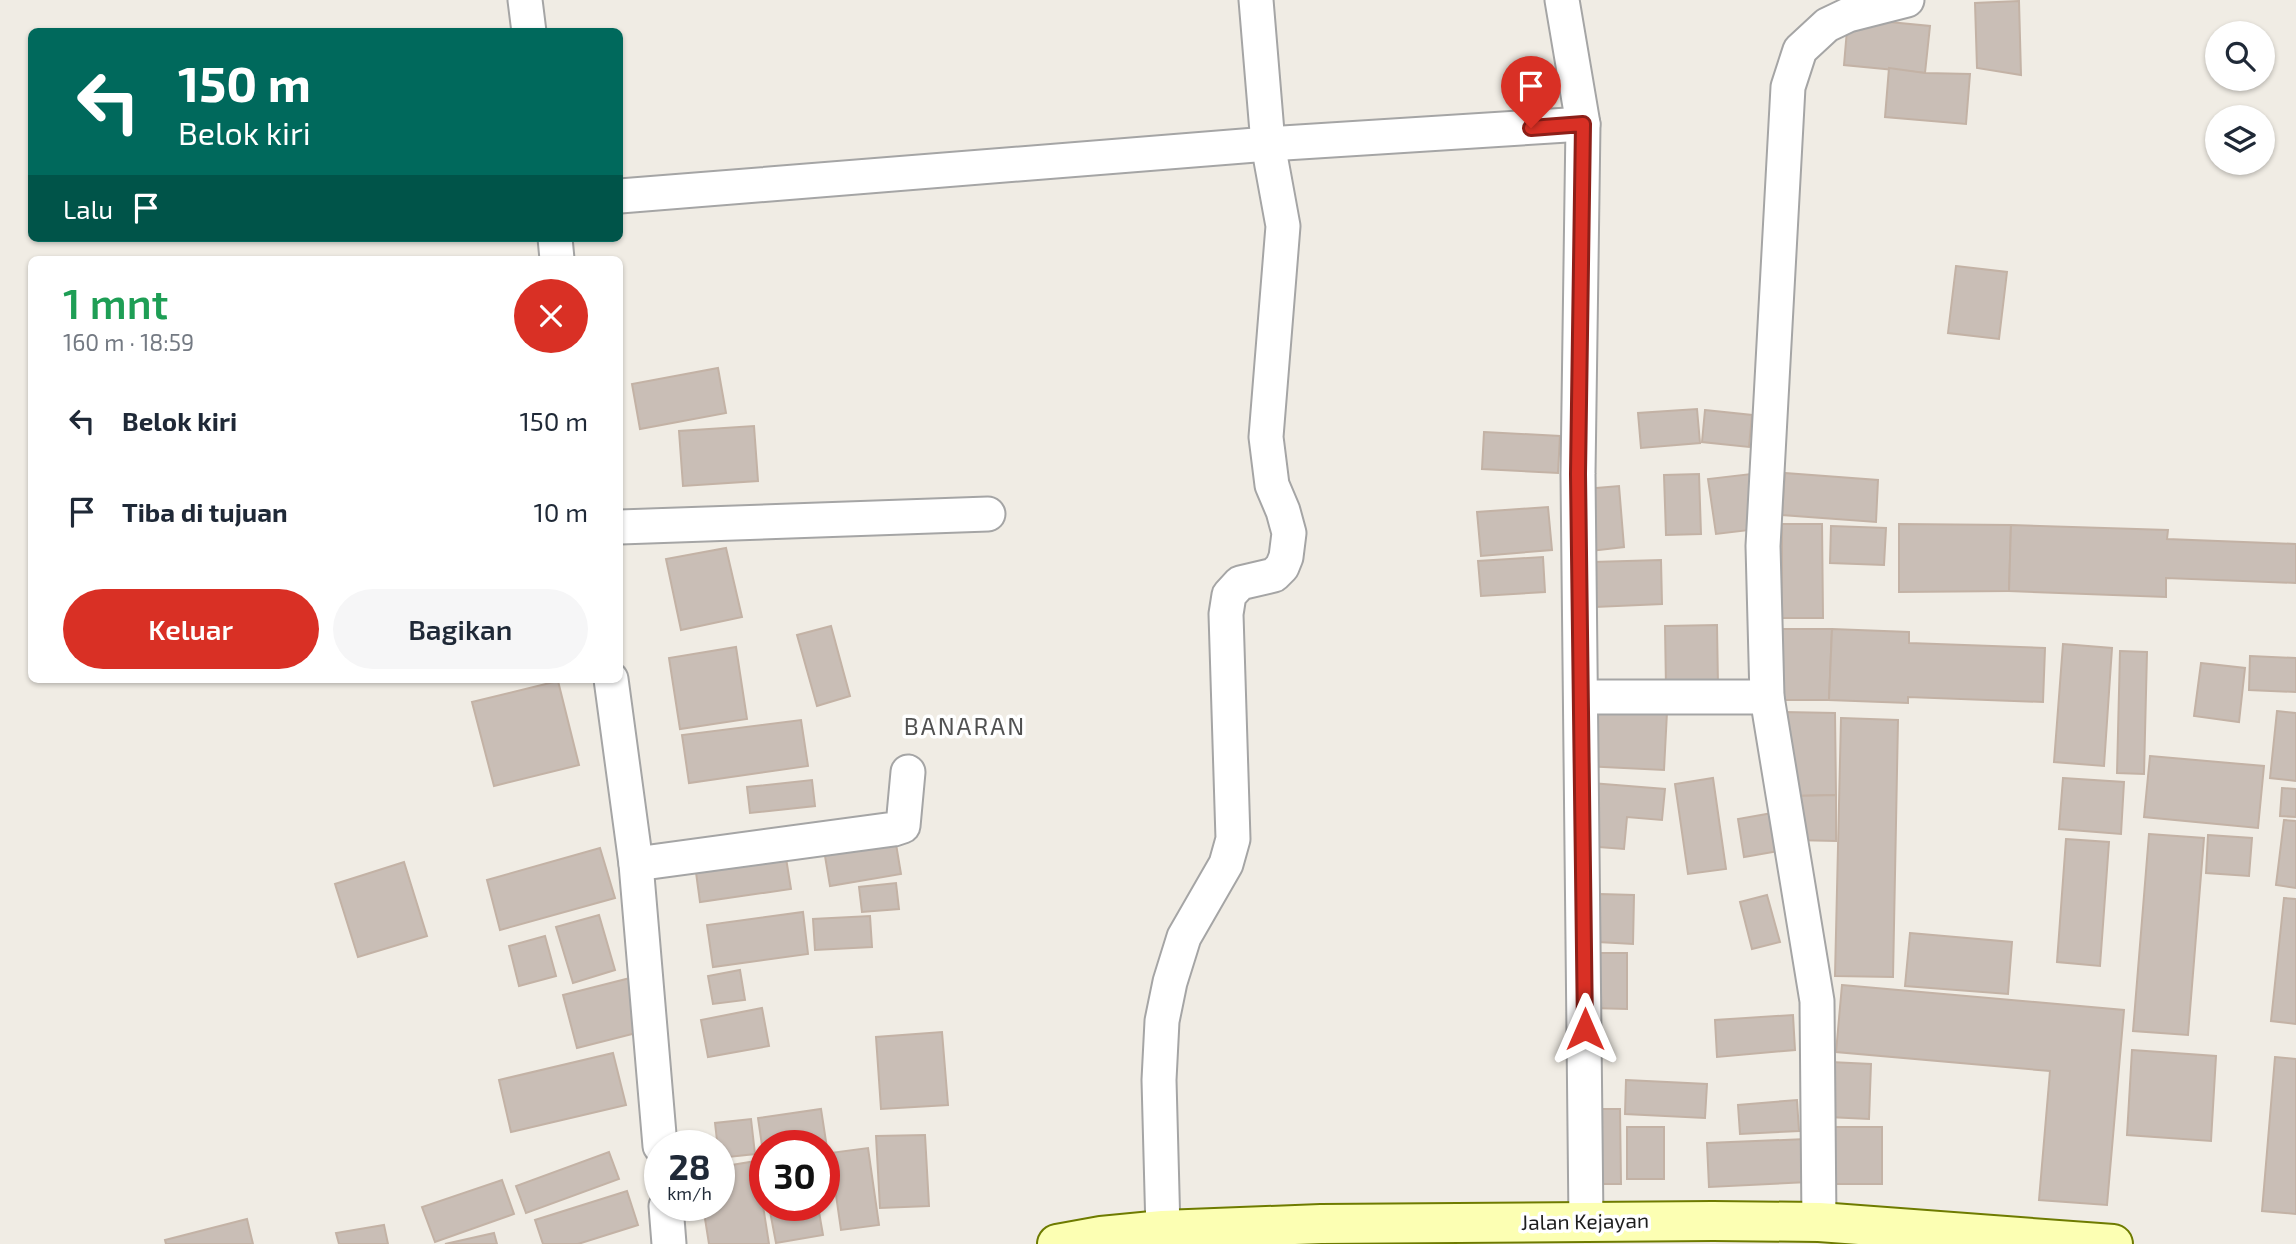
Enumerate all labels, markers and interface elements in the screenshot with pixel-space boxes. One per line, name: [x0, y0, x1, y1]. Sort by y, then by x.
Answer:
map controls: [2205, 21, 2275, 175]
button: search: [2205, 21, 2275, 91]
text: 150 m: [178, 53, 311, 112]
icon: left: [63, 56, 154, 147]
pin: [1501, 56, 1561, 128]
icon: arrive: [1512, 67, 1550, 105]
button: layers: [2205, 105, 2275, 175]
text: Belok kiri: [178, 113, 311, 151]
icon: arrive: [127, 189, 165, 227]
text: Lalu: [63, 193, 113, 224]
text: 1 mnt: [63, 277, 168, 327]
button: close: [514, 279, 588, 353]
text: 160 m · 18:59: [63, 328, 194, 356]
icon: left: [63, 402, 101, 440]
text: Belok kiri: [122, 405, 237, 436]
text: 150 m: [519, 405, 588, 436]
icon: arrive: [63, 493, 101, 531]
text: Tiba di tujuan: [122, 496, 288, 527]
text: 10 m: [533, 496, 588, 527]
button: Keluar: [63, 589, 319, 669]
button: Bagikan: [333, 589, 588, 669]
district label: BANARAN: [904, 711, 1026, 740]
position arrow: [1548, 992, 1622, 1066]
speed limit sign: 30: [749, 1130, 840, 1221]
text: 28: [668, 1145, 711, 1187]
text: km/h: [667, 1182, 712, 1204]
street label: Jalan Kejayan: [1521, 1207, 1649, 1235]

